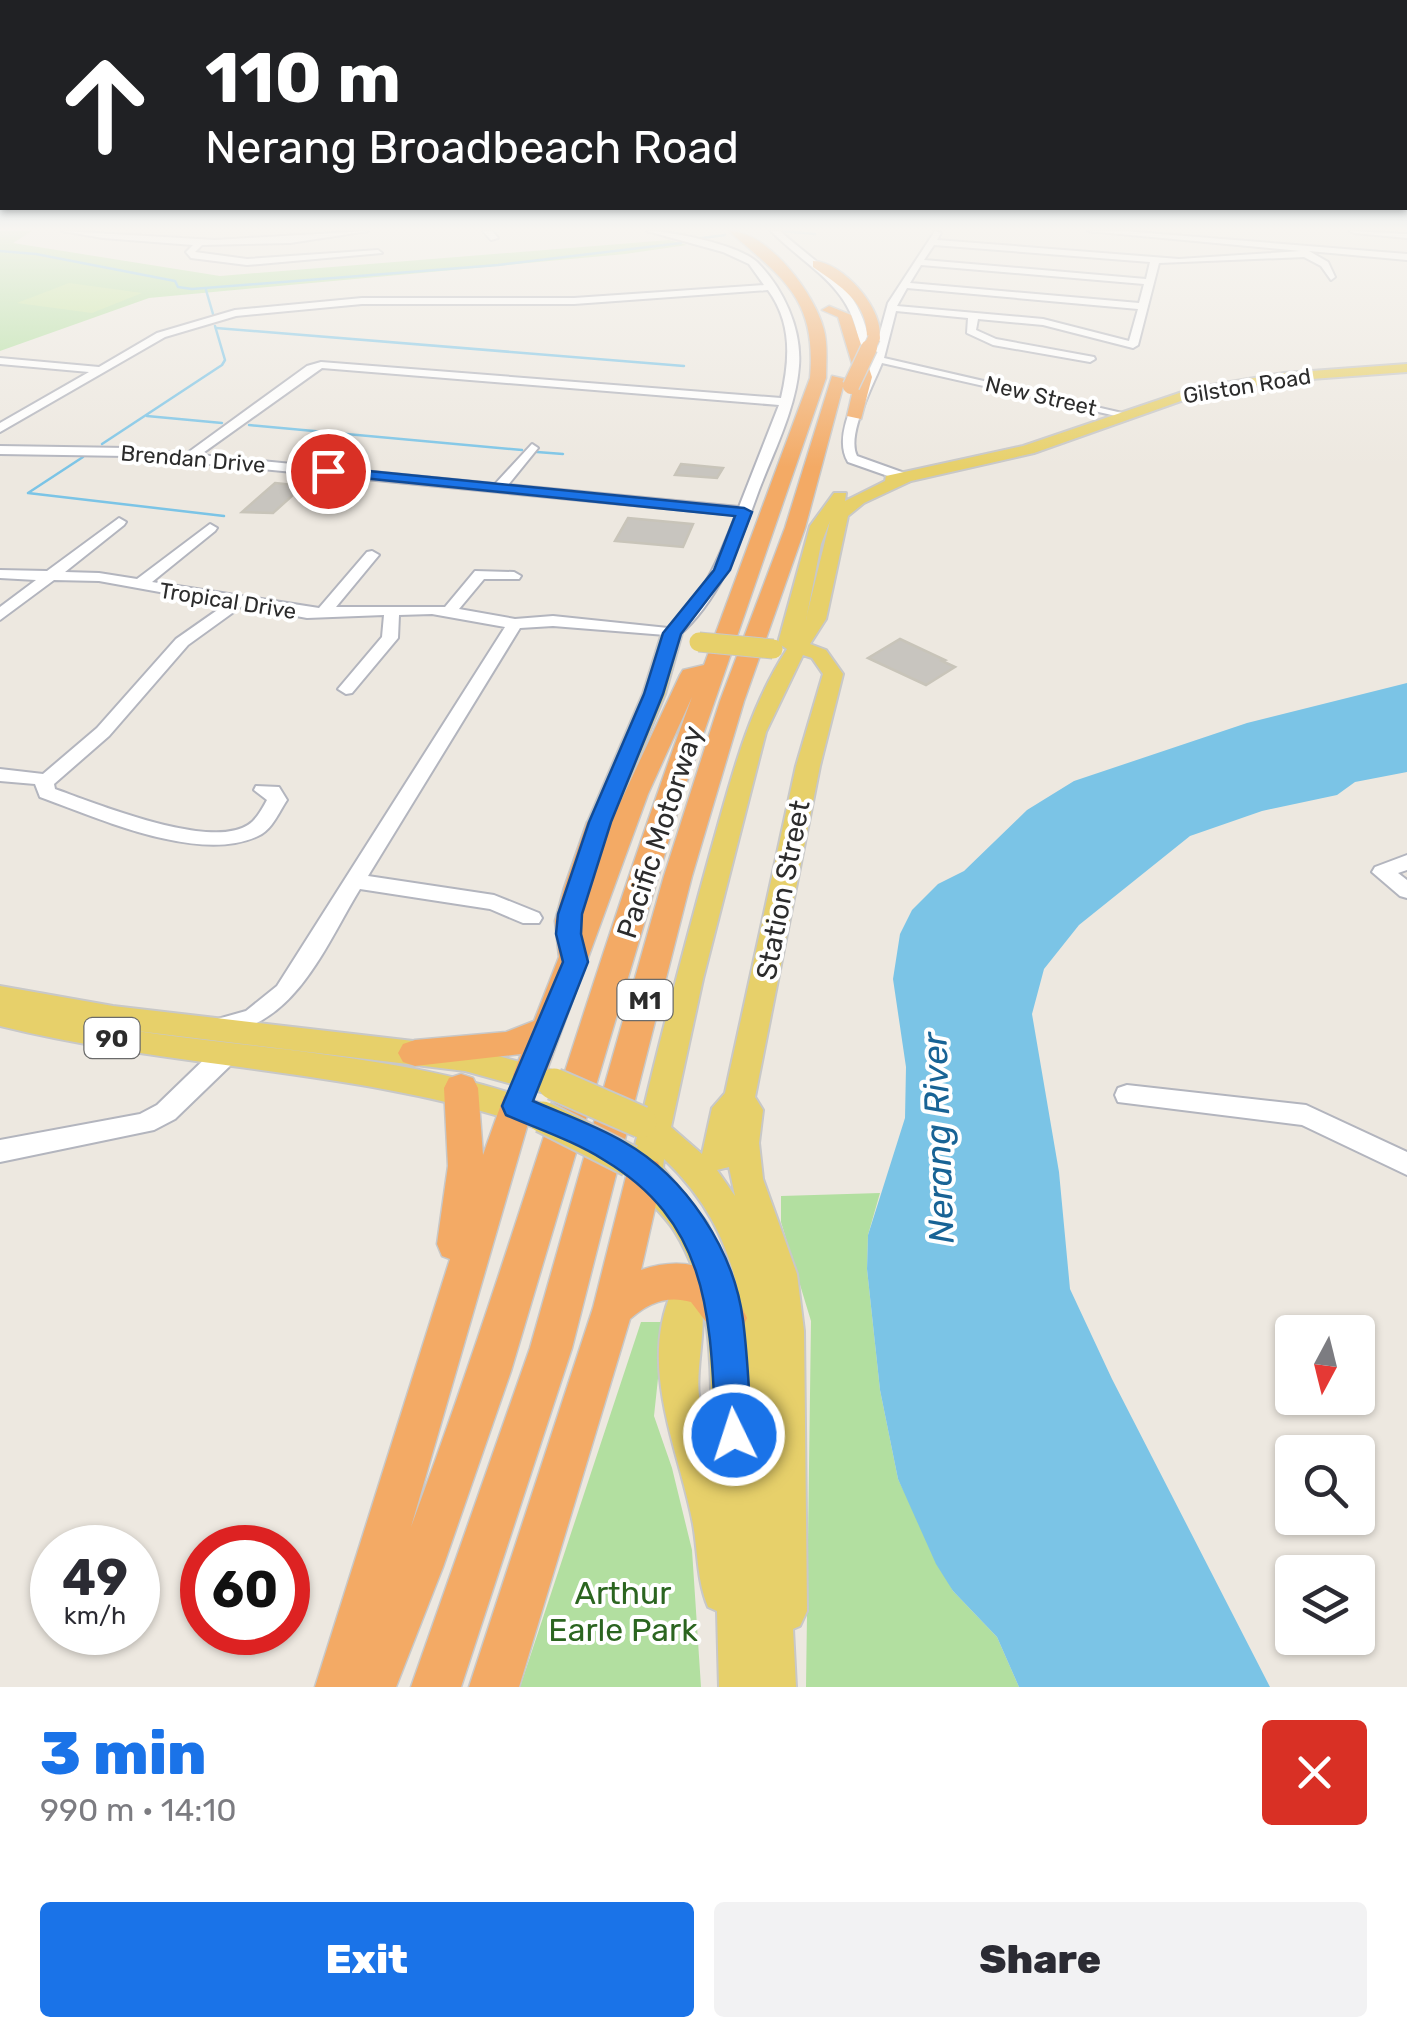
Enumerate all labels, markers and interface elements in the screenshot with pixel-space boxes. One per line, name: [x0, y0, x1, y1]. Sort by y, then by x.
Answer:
text: 110 m: [205, 37, 401, 120]
icon: ahead: [40, 40, 170, 170]
text: Nerang Broadbeach Road: [205, 121, 739, 174]
street label: Gilston Road: [1181, 363, 1313, 409]
street label: New Street: [983, 370, 1100, 422]
pin: [286, 429, 371, 514]
street label: Brendan Drive: [119, 439, 267, 479]
icon: arrive: [301, 444, 356, 499]
street label: Tropical Drive: [158, 577, 298, 625]
street label: Pacific Motorway: [610, 722, 710, 942]
street label: Station Street: [749, 797, 817, 983]
road number: M1: [618, 980, 672, 1020]
road number: 90: [84, 1018, 140, 1058]
water label: Nerang River: [913, 1030, 963, 1244]
north arrow: [1275, 1315, 1375, 1415]
map controls: [1275, 1315, 1375, 1655]
position arrow: [682, 1383, 786, 1487]
button: search: [1275, 1435, 1375, 1535]
speed limit sign: 60: [180, 1525, 310, 1655]
text: 49: [62, 1548, 128, 1608]
button: layers: [1275, 1555, 1375, 1655]
park label: Arthur Earle Park: [548, 1574, 698, 1649]
text: km/h: [64, 1601, 126, 1630]
text: 3 min: [40, 1718, 206, 1789]
button: close: [1262, 1720, 1367, 1825]
text: 990 m · 14:10: [40, 1791, 237, 1829]
button: Exit: [40, 1902, 694, 2017]
button: Share: [714, 1902, 1367, 2017]

